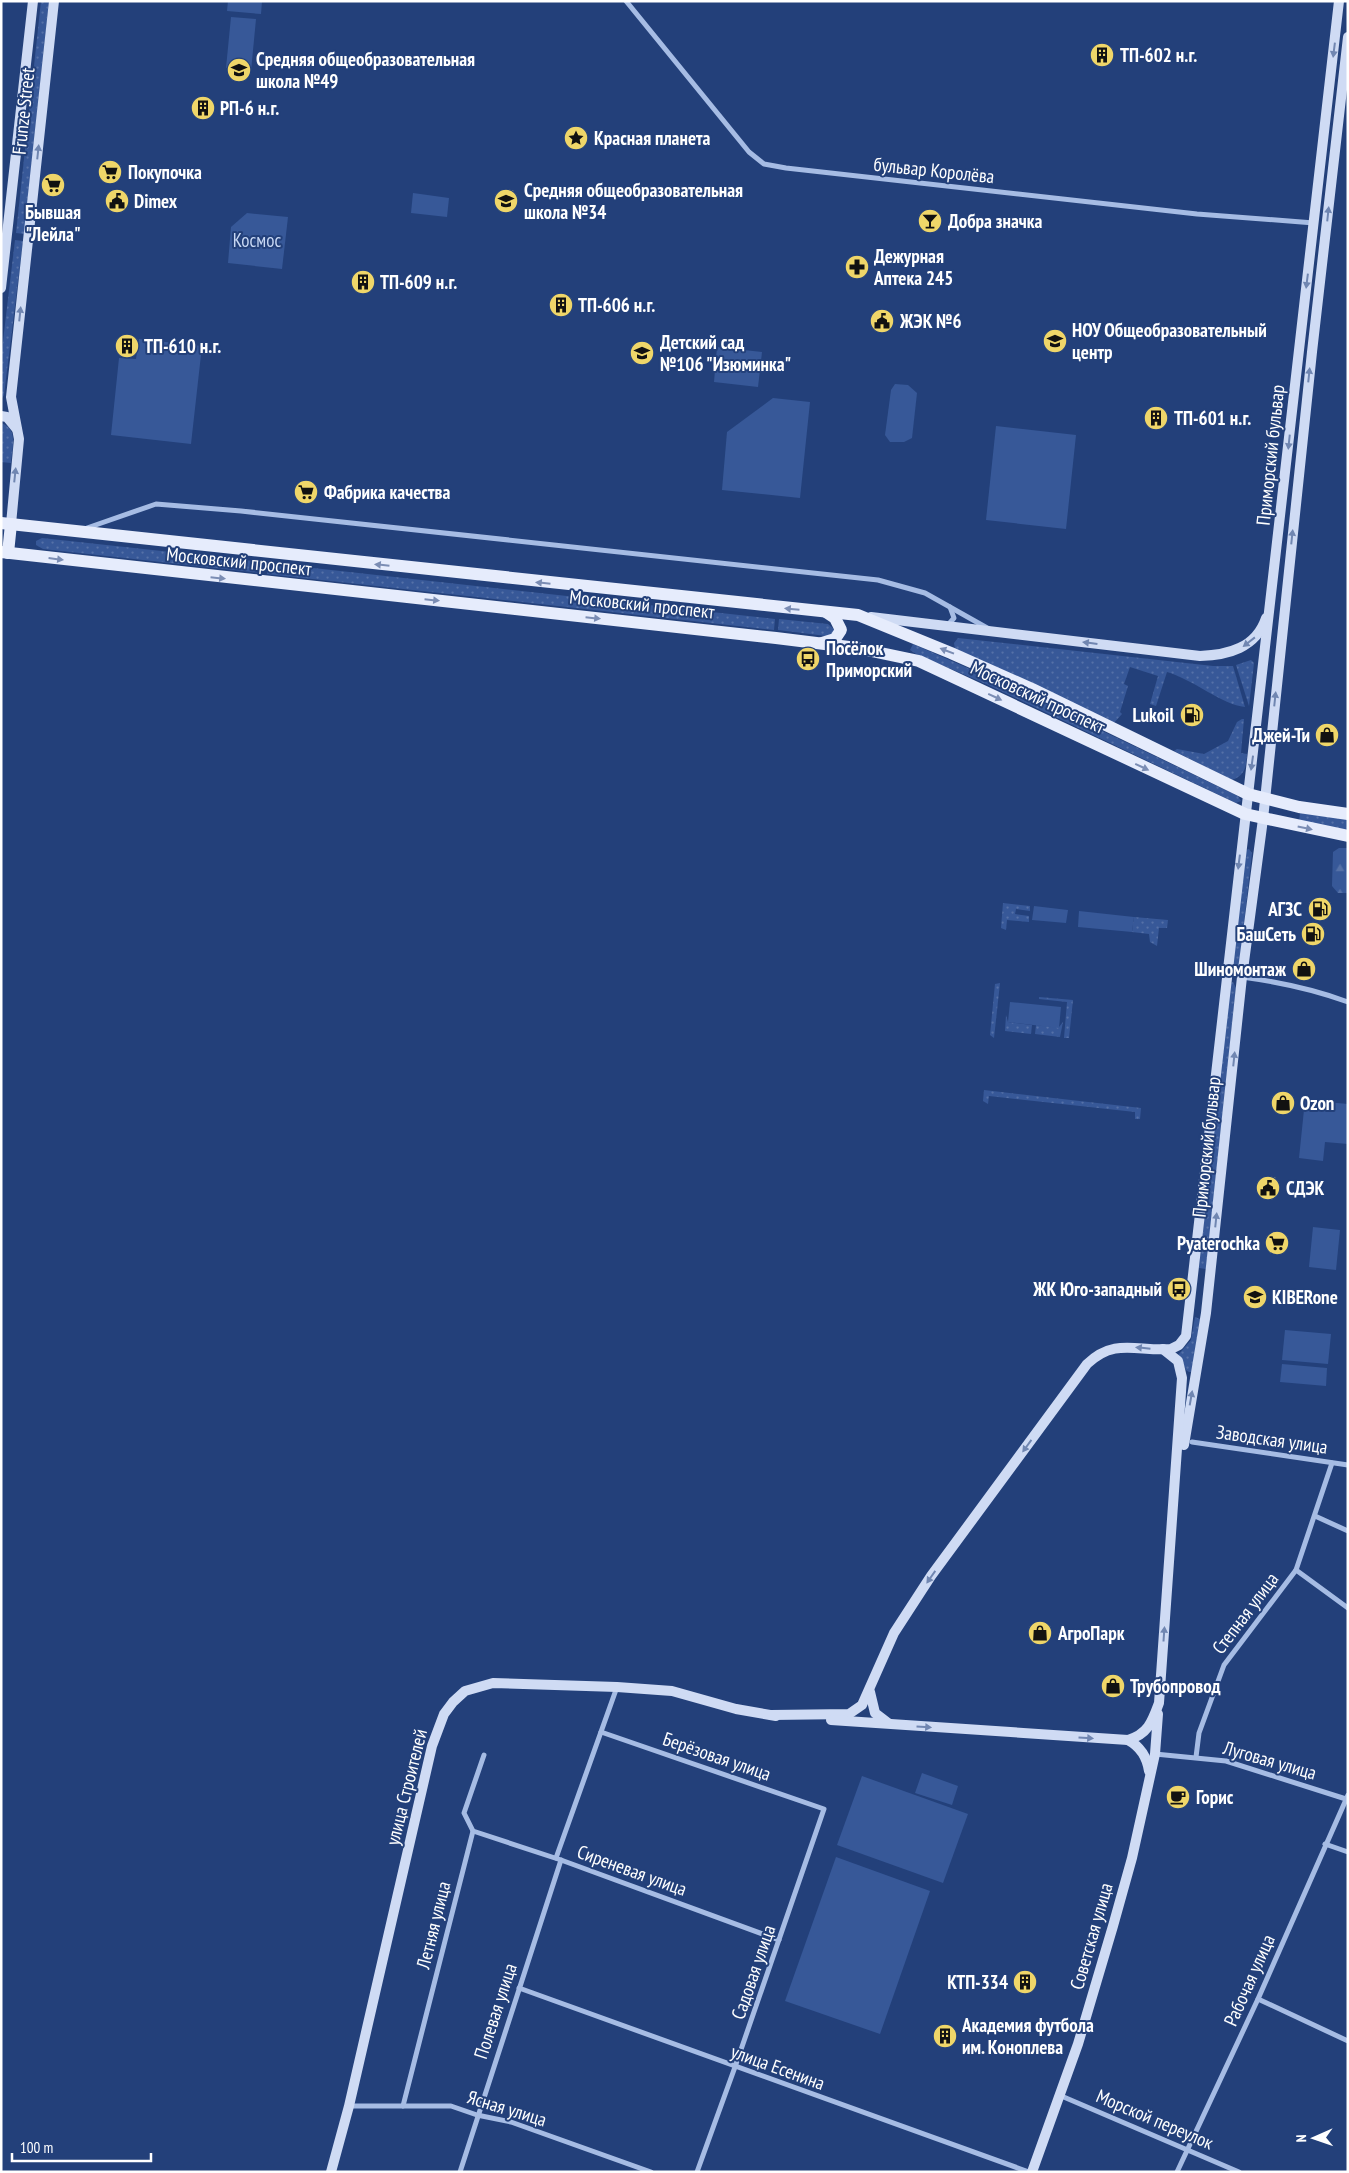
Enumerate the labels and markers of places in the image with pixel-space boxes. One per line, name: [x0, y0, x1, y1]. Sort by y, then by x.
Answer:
building icon: ТП-602 н.г.: [1089, 42, 1115, 68]
place label: ТП-602 н.г.: [1120, 43, 1197, 67]
place label: Средняя общеобразовательная школа №49: [256, 47, 475, 93]
school or university icon: Средняя общеобразовательная школа №49: [226, 57, 252, 83]
building icon: РП-6 н.г.: [190, 95, 216, 121]
place label: РП-6 н.г.: [220, 96, 279, 120]
place icon: Красная планета: [563, 125, 589, 151]
place label: Красная планета: [594, 126, 711, 150]
supermarket icon: Покупочка: [97, 159, 123, 185]
place label: Покупочка: [128, 160, 202, 184]
supermarket icon: Бывшая "Лейла": [40, 172, 66, 198]
place label: Средняя общеобразовательная школа №34: [524, 178, 743, 224]
public building icon: Dimex: [104, 188, 130, 214]
school or university icon: Средняя общеобразовательная школа №34: [493, 188, 519, 214]
place label: Dimex: [134, 189, 178, 213]
place label: Бывшая "Лейла": [25, 200, 81, 246]
bar icon: Добра значка: [917, 208, 943, 234]
place label: Добра значка: [948, 209, 1043, 233]
place label: Дежурная Аптека 245: [873, 244, 953, 290]
pharmacy icon: Дежурная Аптека 245: [844, 254, 870, 280]
building icon: ТП-609 н.г.: [350, 269, 376, 295]
place label: ТП-609 н.г.: [380, 270, 457, 294]
building icon: ТП-606 н.г.: [548, 292, 574, 318]
place label: ТП-606 н.г.: [578, 293, 655, 317]
public building icon: ЖЭК №6: [869, 308, 895, 334]
place label: ЖЭК №6: [899, 309, 961, 333]
place label: НОУ Общеобразовательный центр: [1072, 318, 1267, 364]
school or university icon: НОУ Общеобразовательный центр: [1042, 328, 1068, 354]
place label: Детский сад №106 "Изюминка": [660, 330, 791, 376]
building icon: ТП-610 н.г.: [114, 333, 140, 359]
place label: ТП-610 н.г.: [144, 334, 221, 358]
school or university icon: Детский сад №106 "Изюминка": [629, 340, 655, 366]
building icon: ТП-601 н.г.: [1143, 405, 1169, 431]
place label: ТП-601 н.г.: [1174, 406, 1251, 430]
supermarket icon: Фабрика качества: [293, 479, 319, 505]
place label: Фабрика качества: [324, 480, 450, 504]
place label: Посёлок Приморский: [826, 636, 912, 682]
bus stop icon: Посёлок Приморский: [795, 646, 821, 672]
fuel station icon: Lukoil: [1179, 702, 1205, 728]
place label: Lukoil: [1132, 703, 1174, 727]
shop icon: Джей-Ти: [1314, 722, 1340, 748]
place label: Джей-Ти: [1252, 723, 1310, 747]
fuel station icon: АГЗС: [1307, 896, 1333, 922]
place label: АГЗС: [1267, 897, 1302, 921]
fuel station icon: БашСеть: [1300, 921, 1326, 947]
place label: БашСеть: [1237, 922, 1296, 946]
shop icon: Шиномонтаж: [1291, 956, 1317, 982]
place label: Шиномонтаж: [1194, 957, 1287, 981]
shop icon: Ozon: [1270, 1090, 1296, 1116]
place label: Ozon: [1300, 1091, 1334, 1115]
public building icon: СДЭК: [1255, 1175, 1281, 1201]
place label: СДЭК: [1286, 1176, 1325, 1200]
supermarket icon: Pyaterochka: [1264, 1230, 1290, 1256]
place label: Pyaterochka: [1177, 1231, 1260, 1255]
bus stop icon: ЖК Юго-западный: [1166, 1276, 1192, 1302]
place label: ЖК Юго-западный: [1032, 1277, 1162, 1301]
school or university icon: KIBERone: [1242, 1284, 1268, 1310]
place label: KIBERone: [1272, 1285, 1338, 1309]
shop icon: АгроПарк: [1027, 1620, 1053, 1646]
place label: АгроПарк: [1057, 1621, 1125, 1645]
shop icon: Трубопровод: [1100, 1673, 1126, 1699]
place label: Трубопровод: [1130, 1674, 1221, 1698]
cafe icon: Горис: [1165, 1784, 1191, 1810]
place label: Горис: [1196, 1785, 1234, 1809]
building icon: КТП-334: [1012, 1969, 1038, 1995]
place label: КТП-334: [947, 1970, 1008, 1994]
place label: Академия футбола им. Коноплева: [961, 2013, 1094, 2059]
building icon: Академия футбола им. Коноплева: [932, 2023, 958, 2049]

